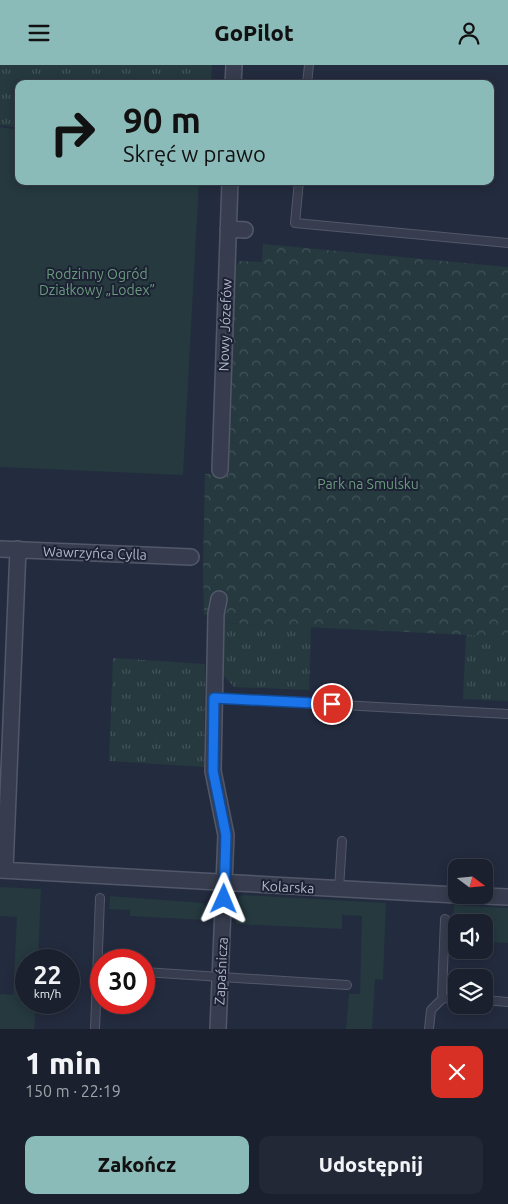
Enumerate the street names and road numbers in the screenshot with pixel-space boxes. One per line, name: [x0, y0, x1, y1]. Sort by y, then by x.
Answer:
street label: Nowy Józefów: [215, 278, 235, 372]
street label: Wawrzyńca Cylla: [43, 543, 147, 563]
street label: Kolarska: [261, 878, 315, 896]
street label: Zapaśnicza: [211, 937, 231, 1005]

